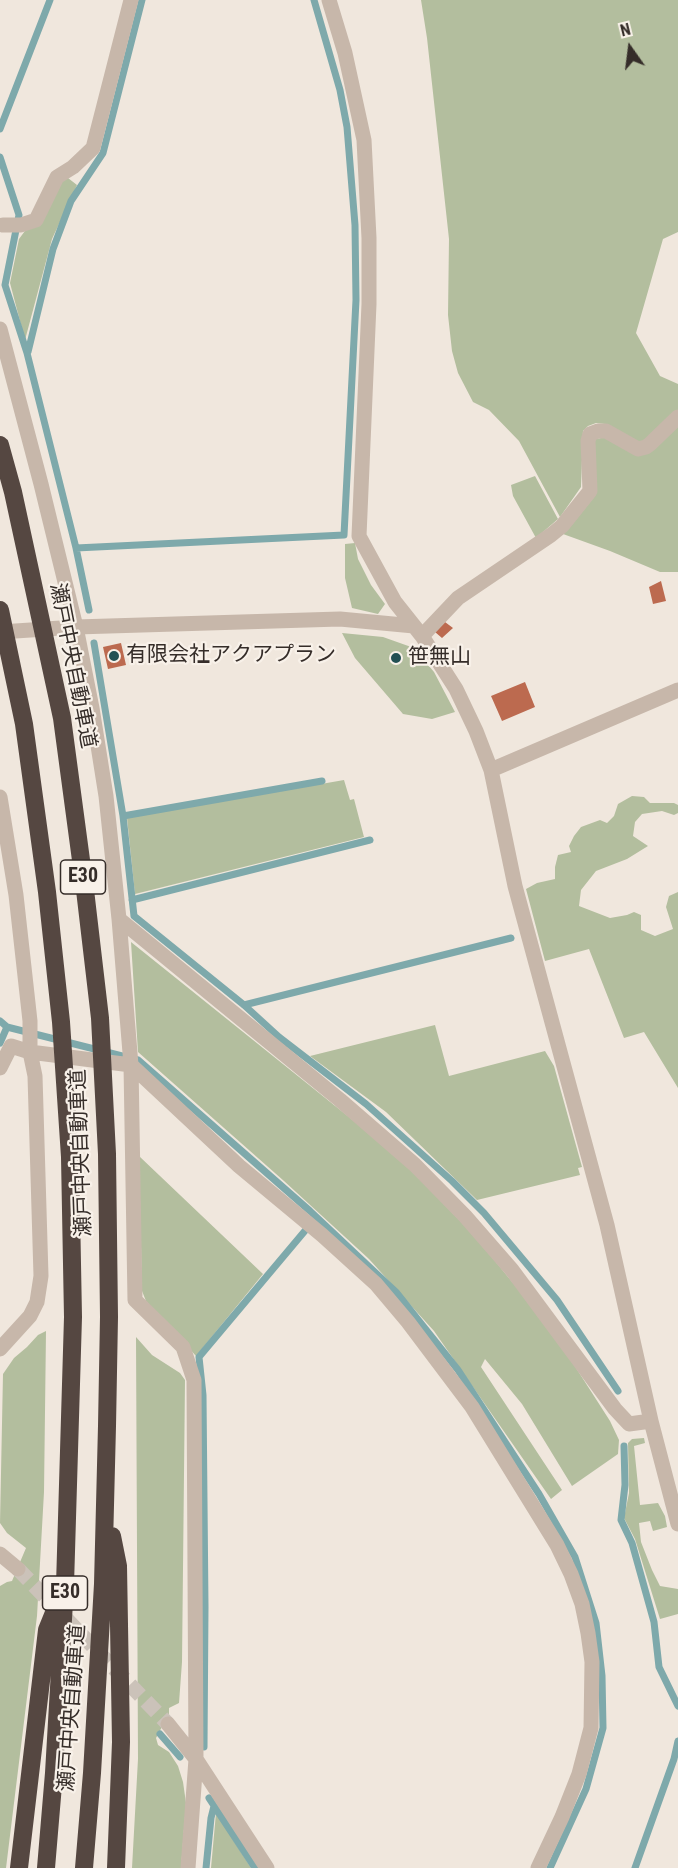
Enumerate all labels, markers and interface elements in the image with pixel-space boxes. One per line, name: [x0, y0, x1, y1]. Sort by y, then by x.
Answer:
north arrow: [600, 18, 660, 78]
text: N: [618, 20, 633, 40]
street label: 瀬戸中央自動車道: [44, 581, 100, 751]
place label: 有限会社アクアプラン: [126, 643, 336, 669]
place label: 笹無山: [408, 645, 471, 671]
marker: 有限会社アクアプラン: [107, 649, 121, 663]
marker: 笹無山: [389, 651, 403, 665]
road number: E30: [60, 860, 106, 894]
street label: 瀬戸中央自動車道: [66, 1069, 98, 1237]
road number: E30: [42, 1576, 88, 1610]
street label: 瀬戸中央自動車道: [55, 1623, 91, 1793]

